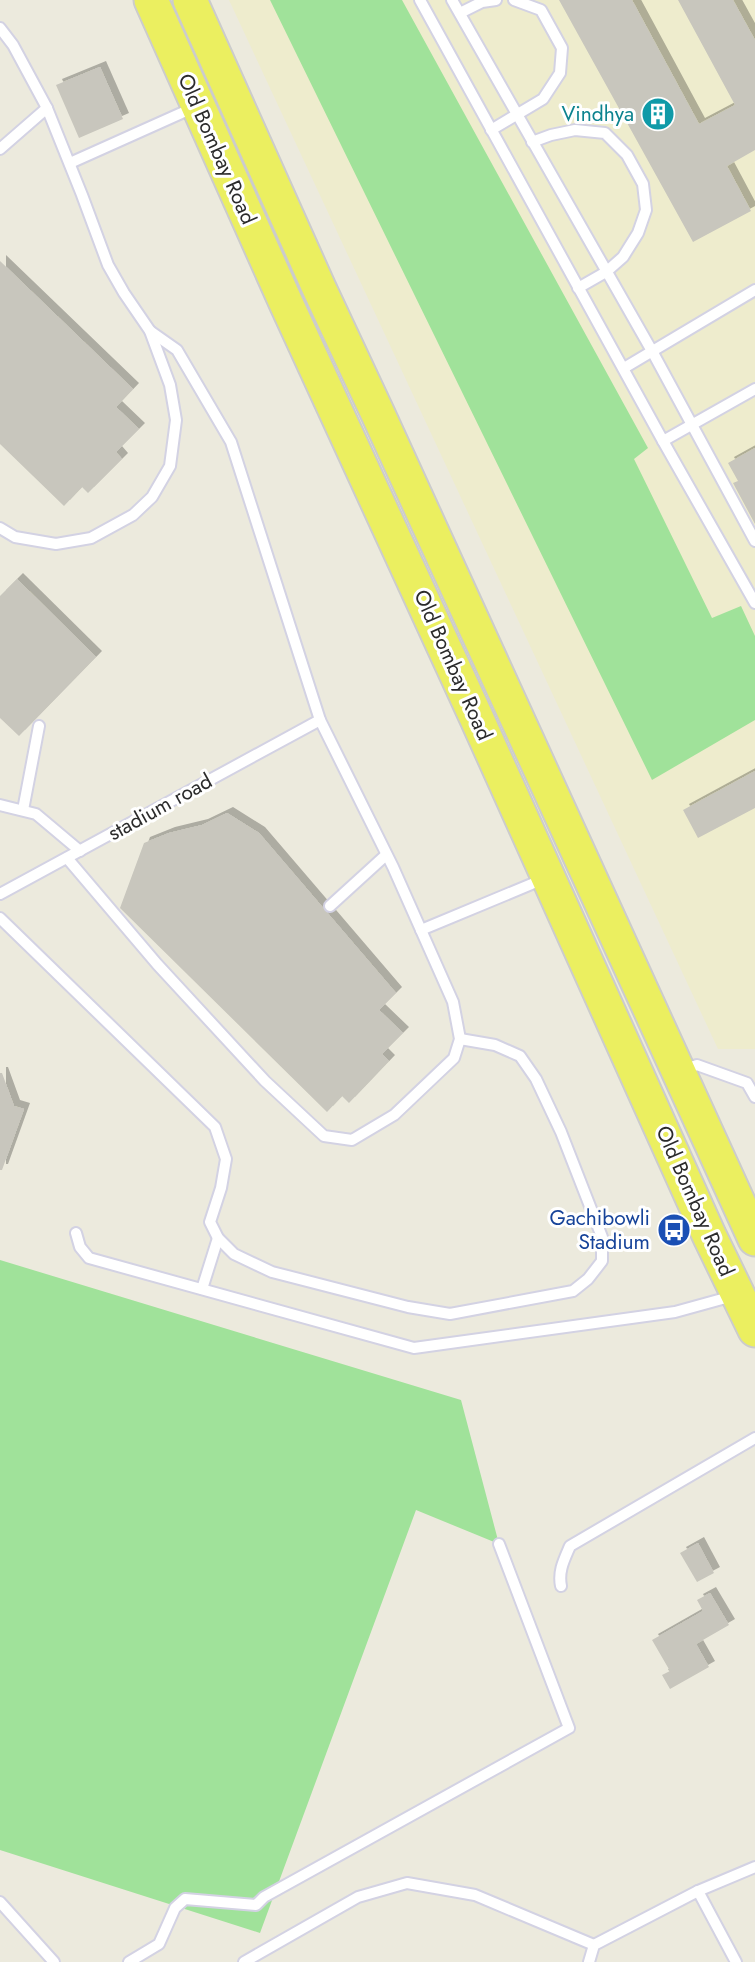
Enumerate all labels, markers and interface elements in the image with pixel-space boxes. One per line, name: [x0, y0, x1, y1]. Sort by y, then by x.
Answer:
street label: Old Bombay Road: [170, 69, 264, 229]
building icon: Vindhya: [639, 95, 677, 133]
place label: Vindhya: [561, 99, 634, 129]
street label: Old Bombay Road: [406, 585, 500, 745]
street label: stadium road: [102, 766, 218, 848]
street label: Old Bombay Road: [648, 1121, 742, 1281]
place label: Gachibowli Stadium: [549, 1203, 650, 1257]
bus stop icon: Gachibowli Stadium: [655, 1211, 693, 1249]

